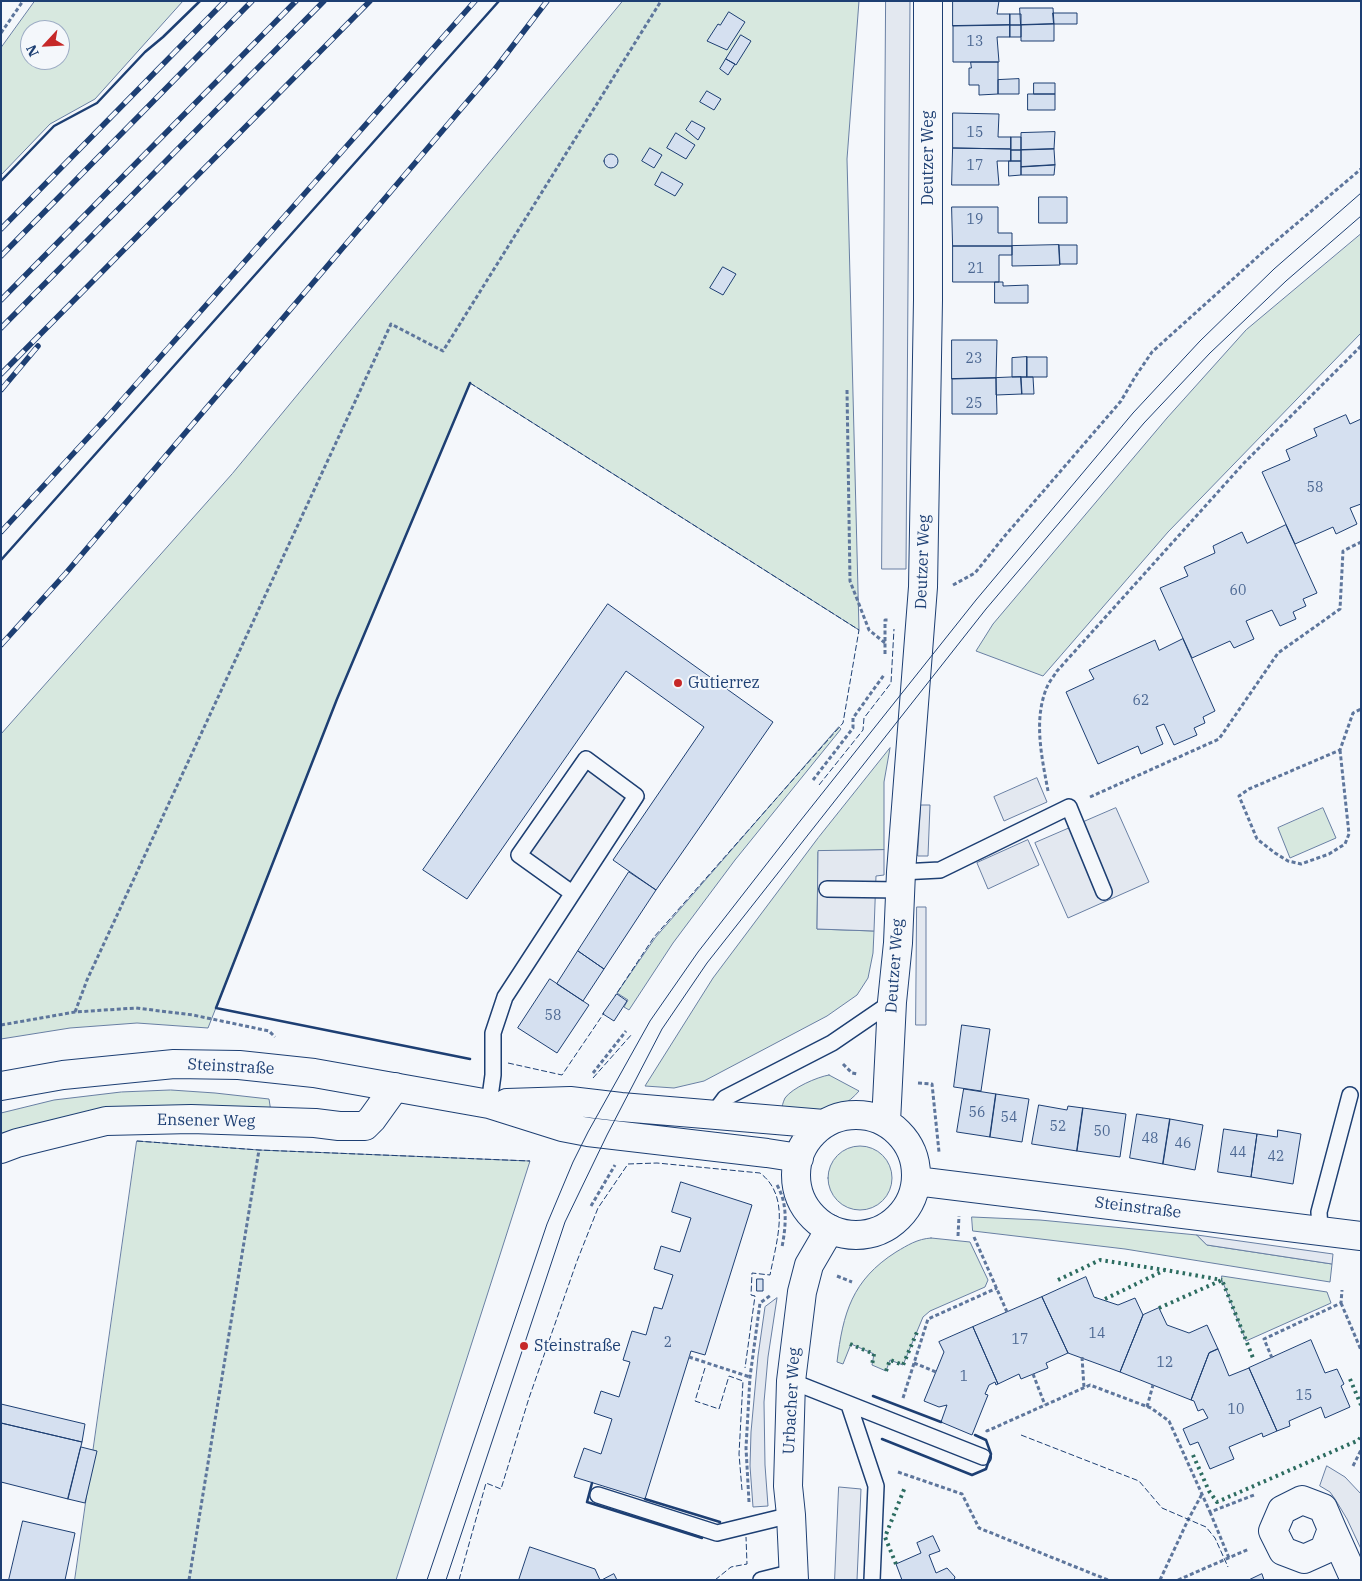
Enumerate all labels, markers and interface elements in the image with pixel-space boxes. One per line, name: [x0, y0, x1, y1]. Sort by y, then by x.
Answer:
north arrow: [20, 20, 70, 70]
house number: 13: [967, 34, 983, 50]
text: N: [22, 42, 43, 60]
street label: Deutzer Weg: [918, 111, 938, 205]
house number: 15: [967, 125, 983, 141]
house number: 17: [967, 158, 983, 174]
house number: 19: [967, 212, 983, 228]
house number: 21: [968, 261, 984, 277]
house number: 23: [966, 351, 982, 367]
house number: 25: [966, 396, 982, 412]
house number: 58: [1307, 480, 1323, 496]
street label: Deutzer Weg: [912, 514, 934, 610]
house number: 60: [1230, 583, 1246, 599]
place label: Gutierrez: [688, 673, 760, 693]
marker: Gutierrez: [672, 677, 684, 689]
house number: 62: [1133, 693, 1149, 709]
street label: Deutzer Weg: [882, 918, 908, 1014]
house number: 58: [545, 1008, 561, 1024]
street label: Steinstraße: [187, 1055, 275, 1079]
house number: 56: [969, 1105, 985, 1121]
house number: 54: [1001, 1110, 1017, 1126]
street label: Ensener Weg: [157, 1111, 255, 1131]
house number: 52: [1050, 1119, 1066, 1135]
house number: 50: [1094, 1124, 1110, 1140]
house number: 48: [1142, 1131, 1158, 1147]
house number: 46: [1175, 1136, 1191, 1152]
house number: 44: [1230, 1145, 1246, 1161]
house number: 42: [1268, 1149, 1284, 1165]
street label: Steinstraße: [1094, 1193, 1182, 1223]
house number: 14: [1089, 1326, 1105, 1342]
house number: 17: [1012, 1332, 1028, 1348]
house number: 2: [664, 1335, 672, 1351]
place label: Steinstraße: [534, 1336, 621, 1356]
marker: Steinstraße: [518, 1340, 530, 1352]
street label: Urbacher Weg: [780, 1347, 804, 1455]
house number: 12: [1157, 1355, 1173, 1371]
house number: 1: [960, 1369, 968, 1385]
house number: 15: [1296, 1388, 1312, 1404]
house number: 10: [1228, 1402, 1244, 1418]

